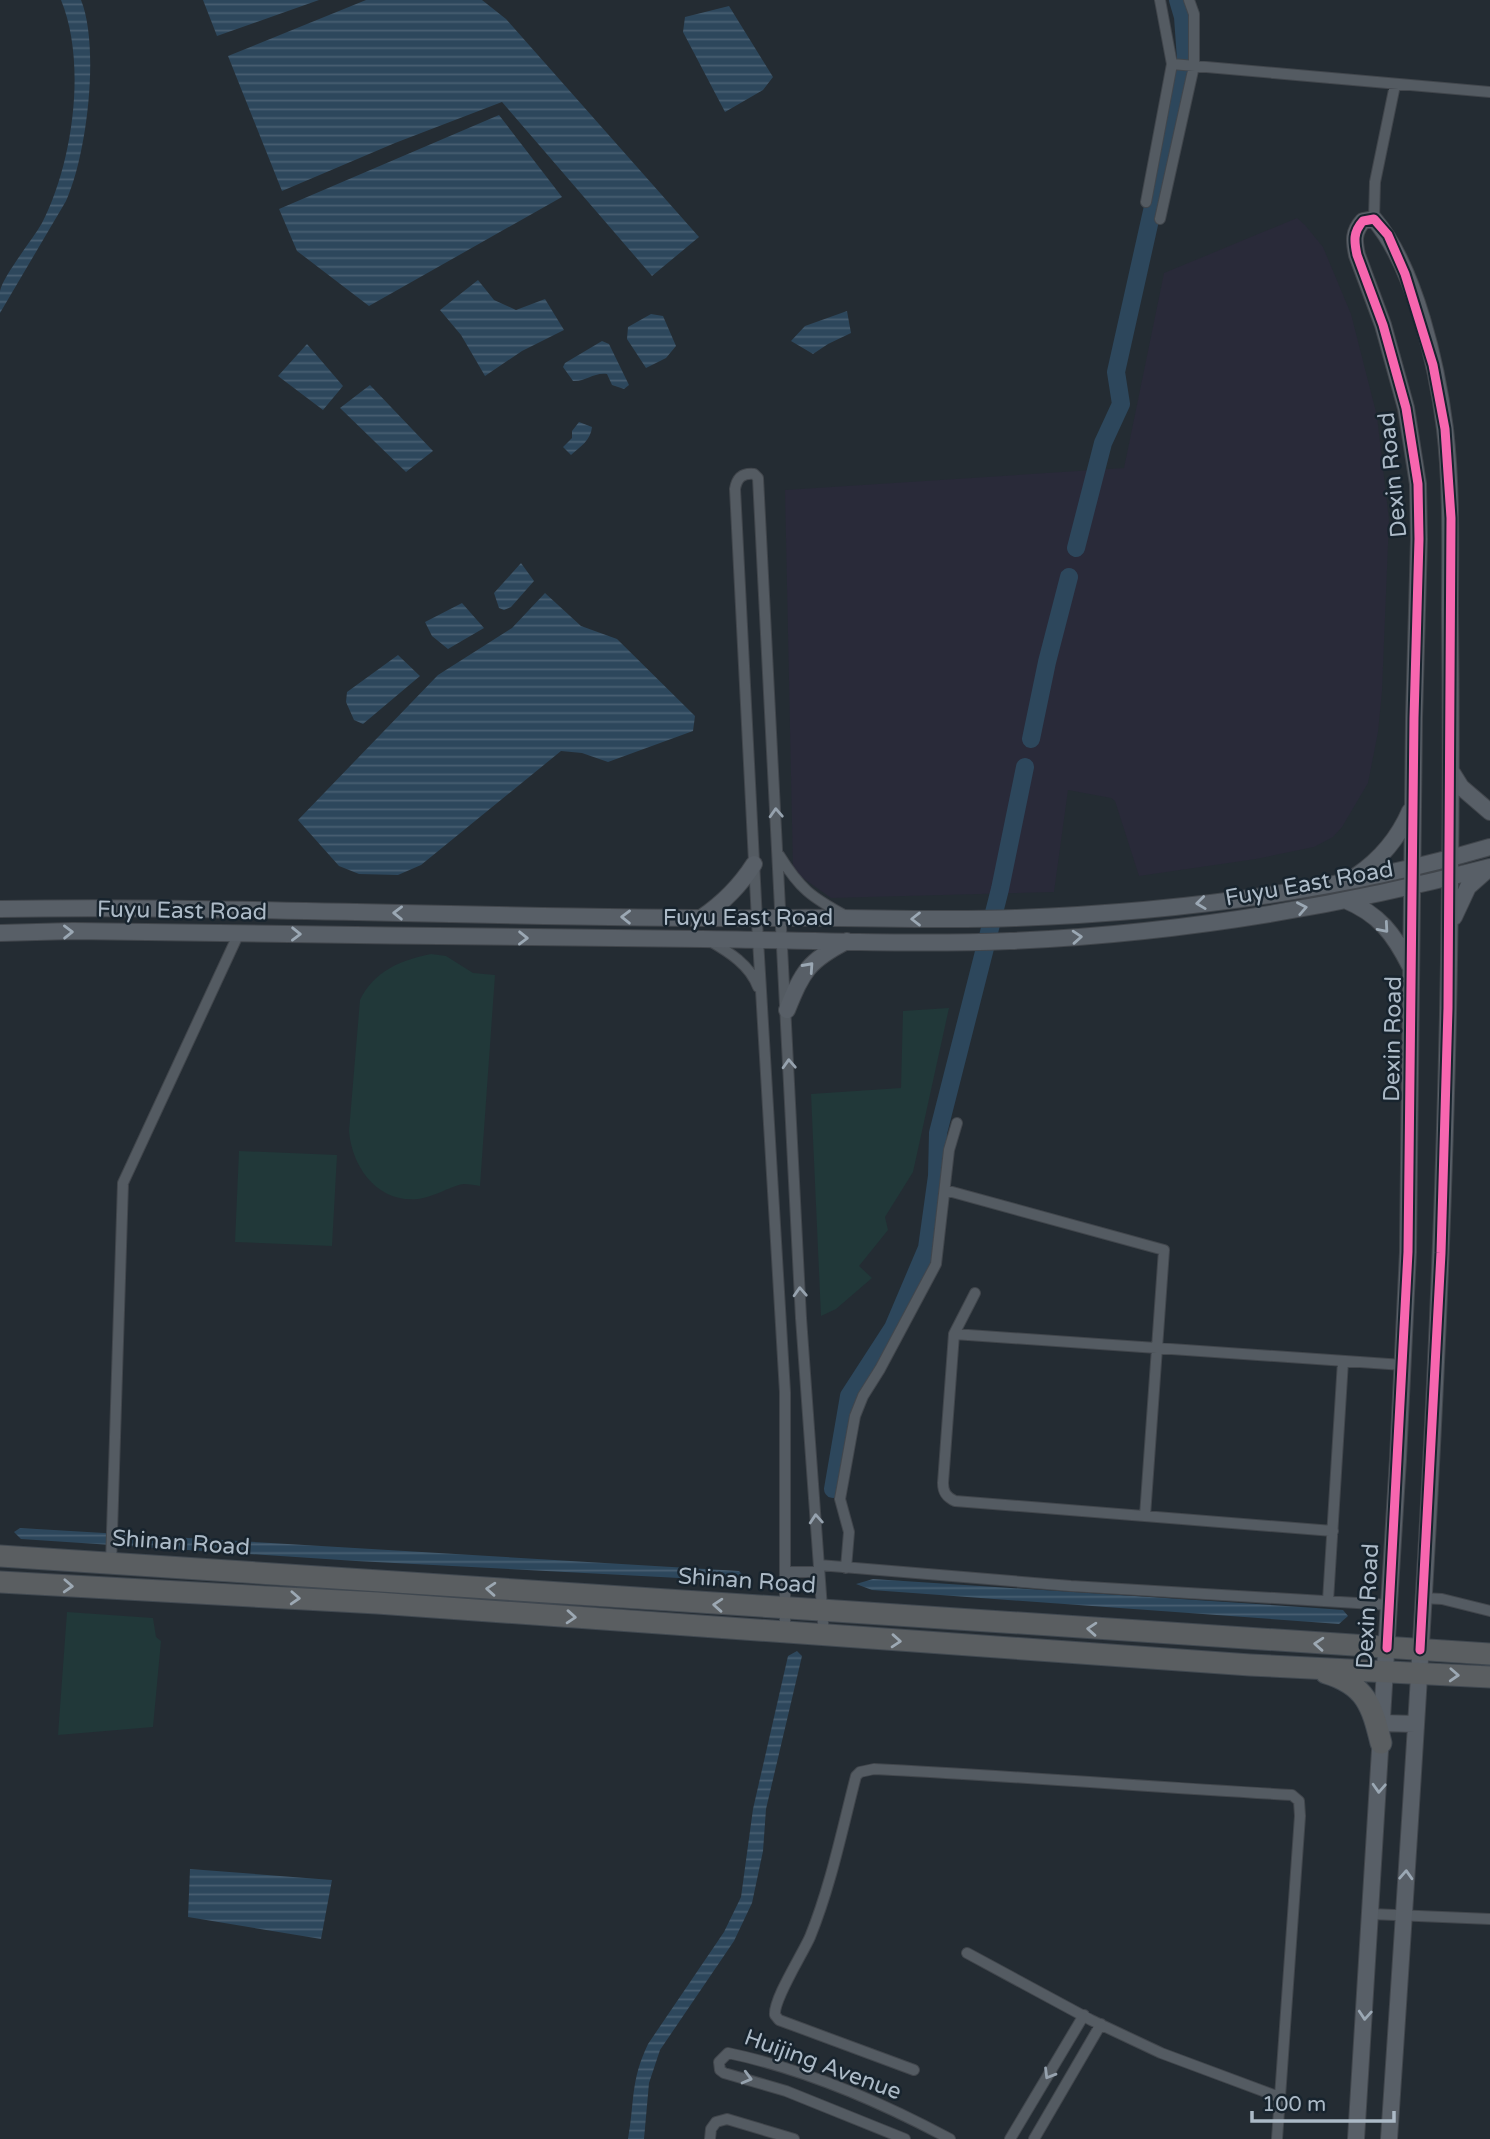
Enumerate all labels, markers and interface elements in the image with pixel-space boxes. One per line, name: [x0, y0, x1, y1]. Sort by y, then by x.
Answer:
street label: Dexin Road: [1373, 411, 1413, 539]
one-way arrow: [769, 807, 784, 818]
street label: Fuyu East Road: [1223, 855, 1396, 913]
one-way arrow: [1195, 895, 1207, 910]
street label: Fuyu East Road: [97, 896, 267, 926]
one-way arrow: [1296, 902, 1308, 917]
street label: Fuyu East Road: [663, 904, 833, 932]
one-way arrow: [393, 905, 403, 921]
one-way arrow: [620, 909, 631, 924]
one-way arrow: [911, 911, 921, 927]
one-way arrow: [1376, 920, 1388, 933]
one-way arrow: [63, 924, 74, 939]
one-way arrow: [291, 926, 301, 942]
one-way arrow: [1071, 929, 1082, 944]
one-way arrow: [518, 930, 529, 945]
one-way arrow: [801, 962, 813, 975]
street label: Dexin Road: [1378, 976, 1408, 1102]
one-way arrow: [782, 1059, 797, 1070]
one-way arrow: [792, 1286, 807, 1297]
one-way arrow: [809, 1513, 824, 1524]
street label: Shinan Road: [111, 1524, 251, 1562]
street label: Dexin Road: [1351, 1543, 1385, 1670]
street label: Shinan Road: [677, 1562, 817, 1600]
one-way arrow: [63, 1578, 74, 1593]
one-way arrow: [485, 1582, 496, 1597]
one-way arrow: [290, 1591, 301, 1606]
one-way arrow: [712, 1597, 723, 1612]
one-way arrow: [566, 1609, 577, 1624]
one-way arrow: [1086, 1622, 1097, 1637]
one-way arrow: [891, 1633, 902, 1648]
one-way arrow: [1313, 1636, 1324, 1651]
one-way arrow: [1449, 1667, 1460, 1682]
one-way arrow: [1371, 1783, 1386, 1794]
one-way arrow: [1398, 1870, 1413, 1881]
one-way arrow: [1357, 2010, 1372, 2021]
street label: Huijing Avenue: [740, 2024, 905, 2106]
one-way arrow: [1044, 2066, 1057, 2079]
one-way arrow: [741, 2070, 753, 2085]
scale bar: [1252, 2080, 1394, 2124]
text: 100 m: [1262, 2092, 1326, 2117]

